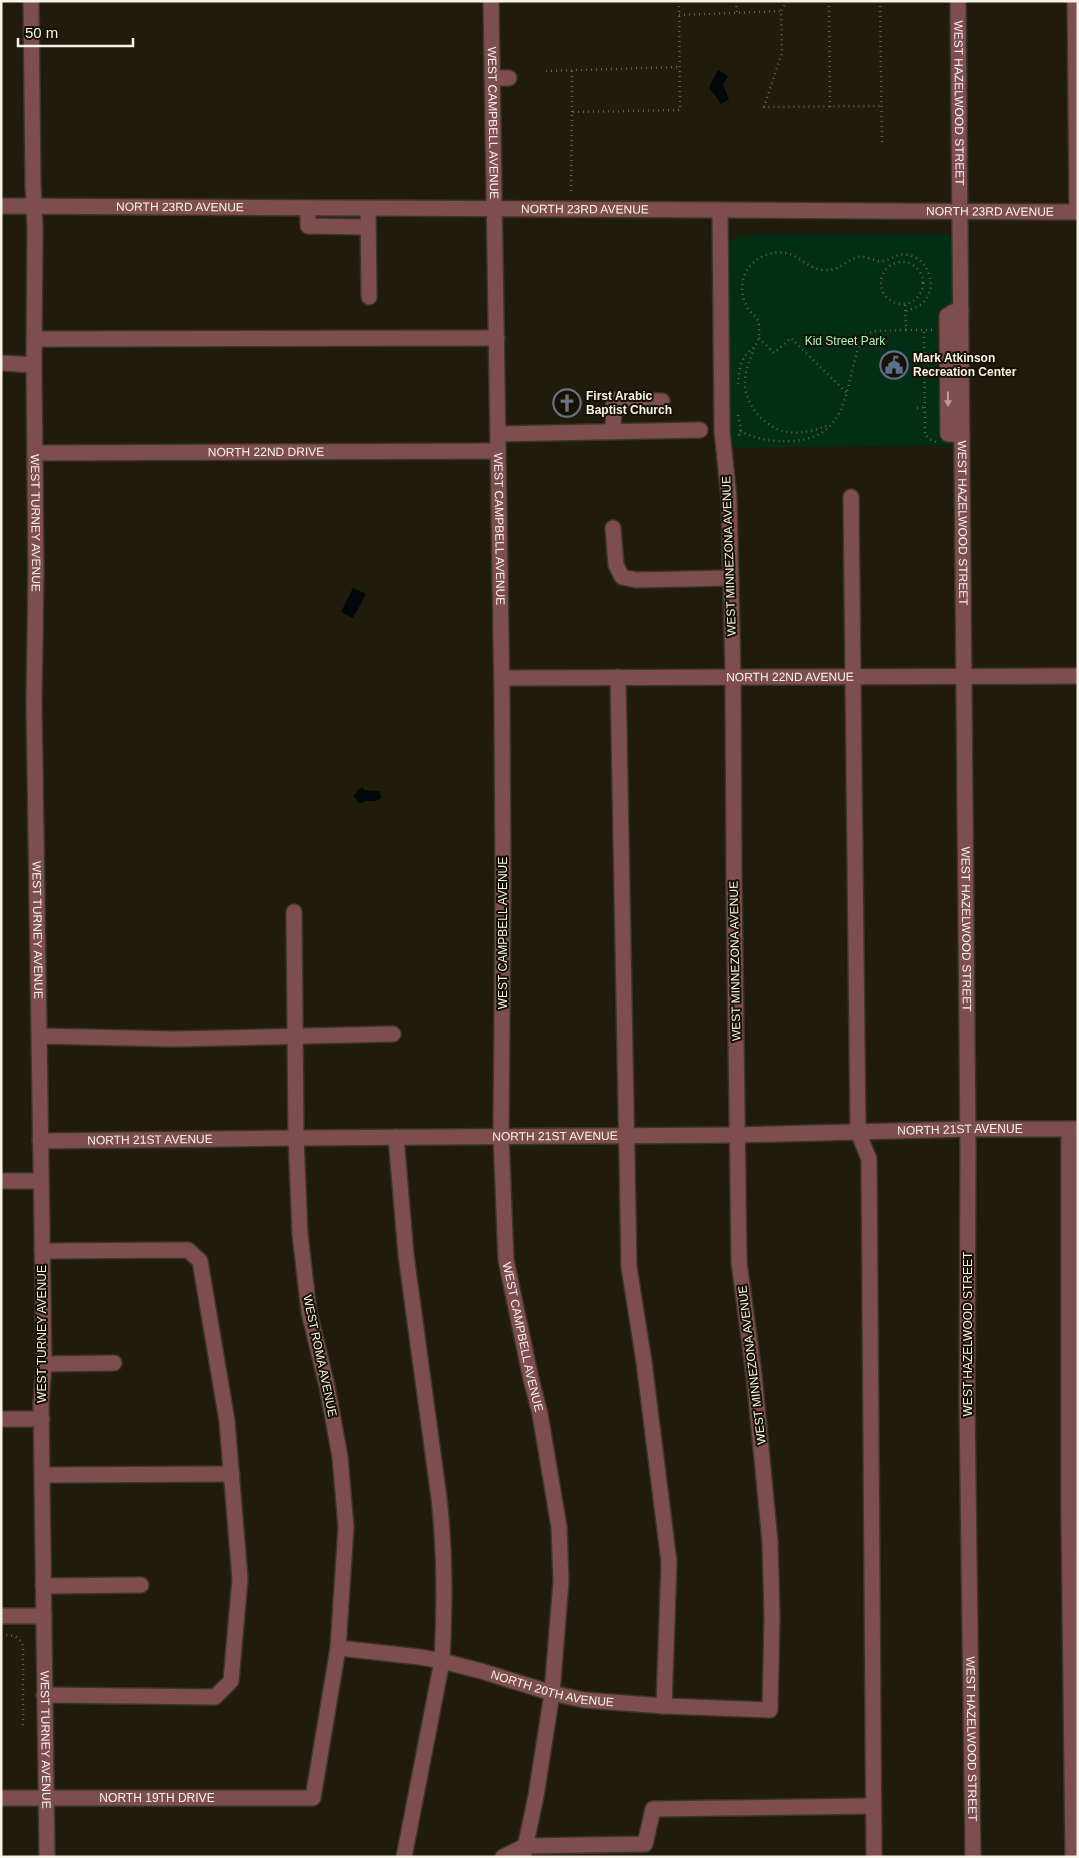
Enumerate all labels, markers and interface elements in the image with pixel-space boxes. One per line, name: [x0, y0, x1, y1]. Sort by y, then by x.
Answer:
scale bar: [18, 15, 132, 47]
street label: WEST HAZELWOOD STREET: [951, 20, 967, 186]
text: 50 m: [25, 24, 58, 41]
street label: WEST CAMPBELL AVENUE: [485, 47, 501, 199]
street label: NORTH 23RD AVENUE: [116, 200, 244, 214]
street label: NORTH 23RD AVENUE: [521, 202, 649, 217]
street label: NORTH 23RD AVENUE: [926, 204, 1054, 219]
park label: Kid Street Park: [805, 334, 886, 348]
public building icon: Mark Atkinson Recreation Center: [879, 350, 909, 380]
place label: Mark Atkinson Recreation Center: [913, 351, 1017, 379]
church icon: First Arabic Baptist Church: [552, 388, 582, 418]
place label: First Arabic Baptist Church: [586, 389, 672, 417]
one-way arrow: [944, 392, 952, 408]
street label: WEST HAZELWOOD STREET: [955, 440, 970, 606]
street label: NORTH 22ND DRIVE: [208, 445, 324, 459]
street label: WEST CAMPBELL AVENUE: [491, 452, 507, 605]
street label: WEST TURNEY AVENUE: [28, 454, 43, 592]
street label: WEST MINNEZONA AVENUE: [719, 476, 739, 636]
street label: NORTH 22ND AVENUE: [726, 670, 854, 684]
street label: WEST HAZELWOOD STREET: [958, 846, 974, 1012]
street label: WEST CAMPBELL AVENUE: [496, 857, 510, 1009]
street label: WEST TURNEY AVENUE: [29, 861, 45, 999]
street label: WEST MINNEZONA AVENUE: [727, 881, 743, 1041]
street label: NORTH 21ST AVENUE: [897, 1122, 1023, 1138]
street label: NORTH 21ST AVENUE: [492, 1129, 618, 1144]
street label: NORTH 21ST AVENUE: [87, 1132, 213, 1147]
street label: WEST HAZELWOOD STREET: [961, 1251, 975, 1416]
street label: WEST CAMPBELL AVENUE: [500, 1261, 546, 1413]
street label: WEST TURNEY AVENUE: [35, 1265, 49, 1403]
street label: WEST MINNEZONA AVENUE: [735, 1285, 769, 1445]
street label: WEST ROMA AVENUE: [300, 1294, 340, 1418]
street label: WEST HAZELWOOD STREET: [963, 1656, 980, 1822]
street label: NORTH 20TH AVENUE: [489, 1667, 614, 1709]
street label: WEST TURNEY AVENUE: [38, 1671, 53, 1809]
street label: NORTH 19TH DRIVE: [99, 1791, 215, 1805]

